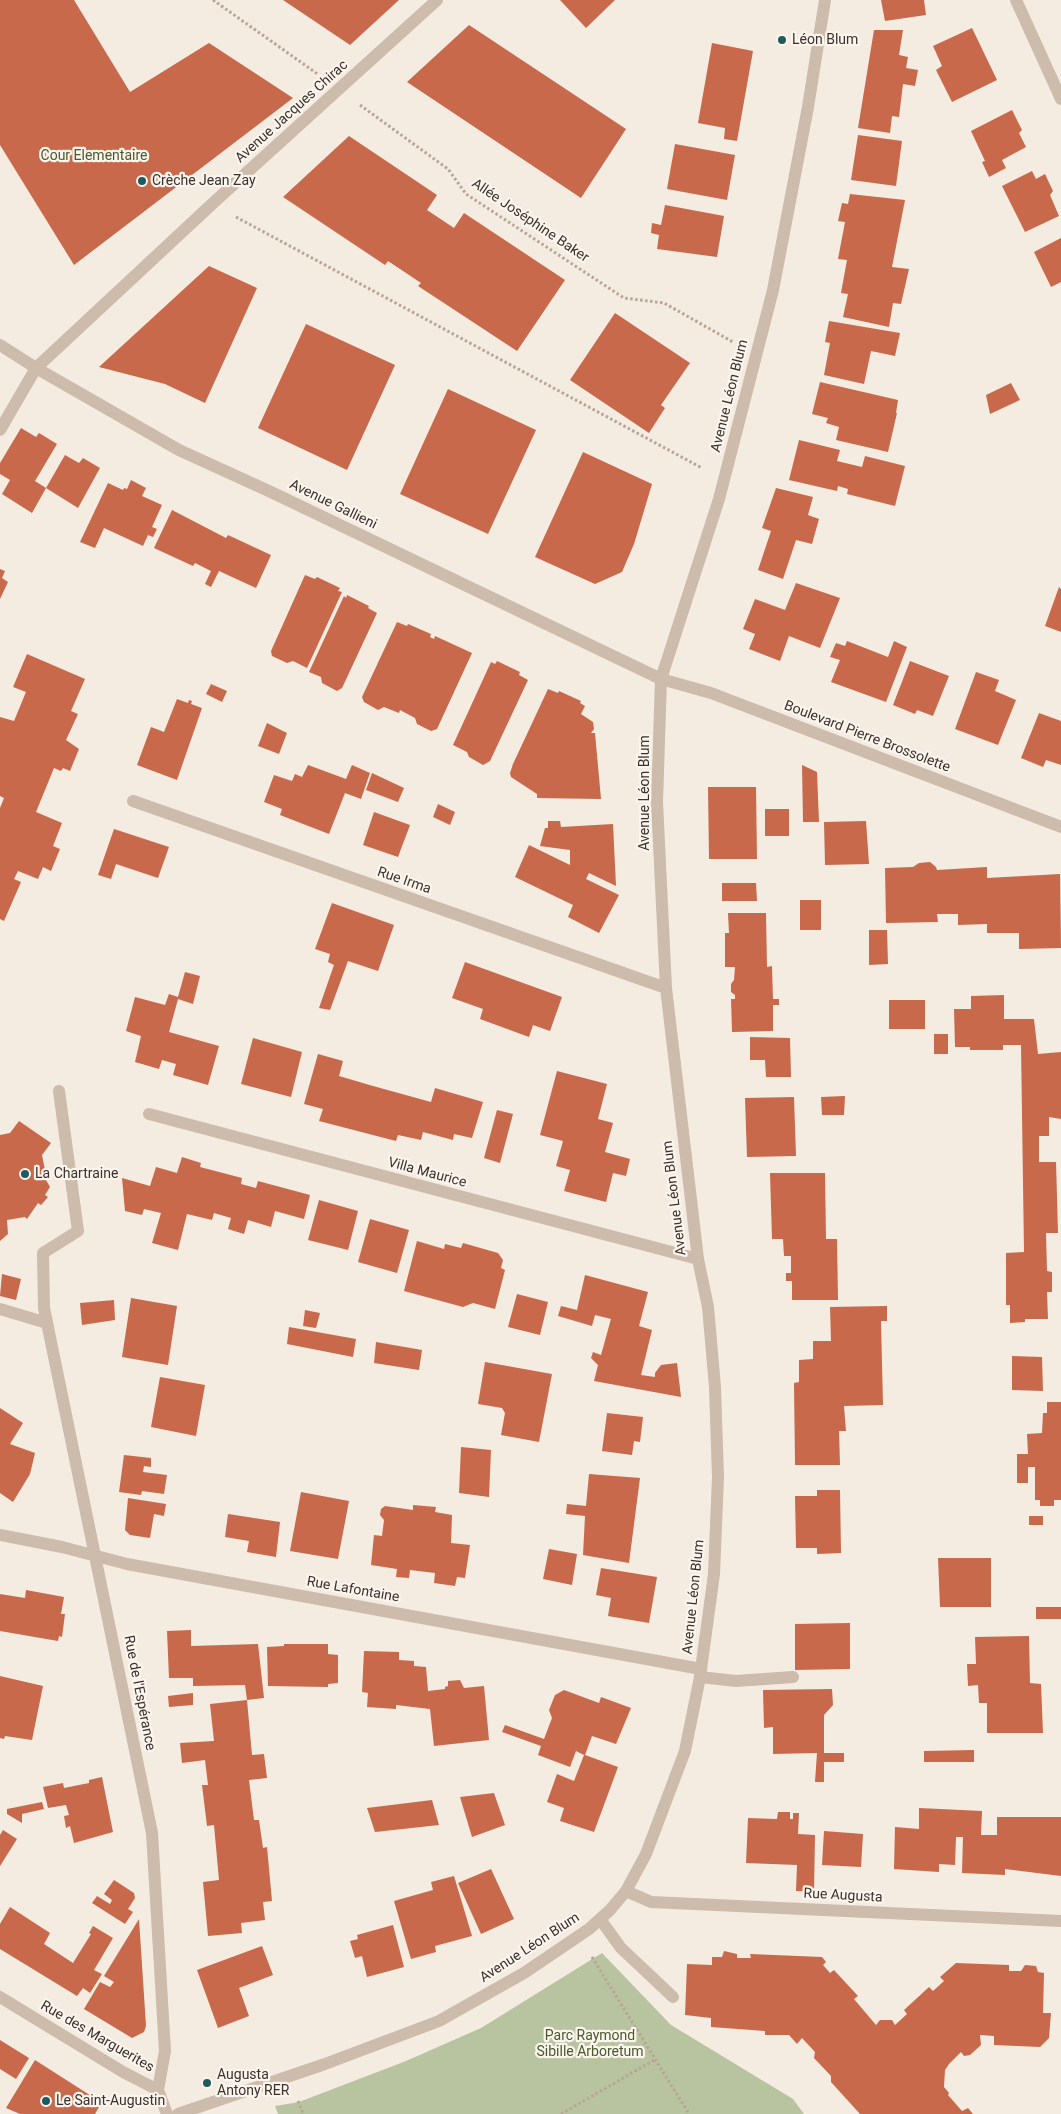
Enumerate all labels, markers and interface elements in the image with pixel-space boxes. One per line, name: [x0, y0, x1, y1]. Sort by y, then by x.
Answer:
place label: Léon Blum: [792, 32, 858, 48]
marker: Léon Blum: [776, 34, 788, 46]
street label: Avenue Jacques Chirac: [232, 57, 352, 167]
park label: Cour Elementaire: [41, 148, 147, 164]
place label: Crèche Jean Zay: [152, 173, 256, 189]
marker: Crèche Jean Zay: [136, 175, 148, 187]
street label: Allée Joséphine Baker: [468, 176, 592, 266]
street label: Avenue Léon Blum: [708, 338, 752, 454]
street label: Avenue Gallieni: [287, 477, 379, 533]
street label: Boulevard Pierre Brossolette: [782, 698, 952, 776]
street label: Avenue Léon Blum: [637, 735, 653, 851]
street label: Rue Irma: [375, 864, 433, 898]
street label: Avenue Léon Blum: [660, 1140, 690, 1256]
street label: Villa Maurice: [386, 1154, 468, 1192]
place label: La Chartraine: [35, 1166, 118, 1182]
marker: La Chartraine: [19, 1168, 31, 1180]
street label: Avenue Léon Blum: [680, 1539, 708, 1655]
street label: Rue Lafontaine: [305, 1574, 401, 1606]
street label: Rue de l'Espérance: [120, 1634, 158, 1752]
street label: Rue Augusta: [803, 1886, 883, 1906]
street label: Avenue Léon Blum: [477, 1909, 583, 1987]
street label: Rue des Marguerites: [37, 1998, 157, 2076]
park label: Parc Raymond Sibille Arboretum: [536, 2028, 644, 2060]
place label: Augusta Antony RER: [217, 2067, 289, 2100]
marker: Augusta Antony RER: [201, 2077, 213, 2089]
place label: Le Saint-Augustin: [56, 2093, 165, 2109]
marker: Le Saint-Augustin: [40, 2095, 52, 2107]

